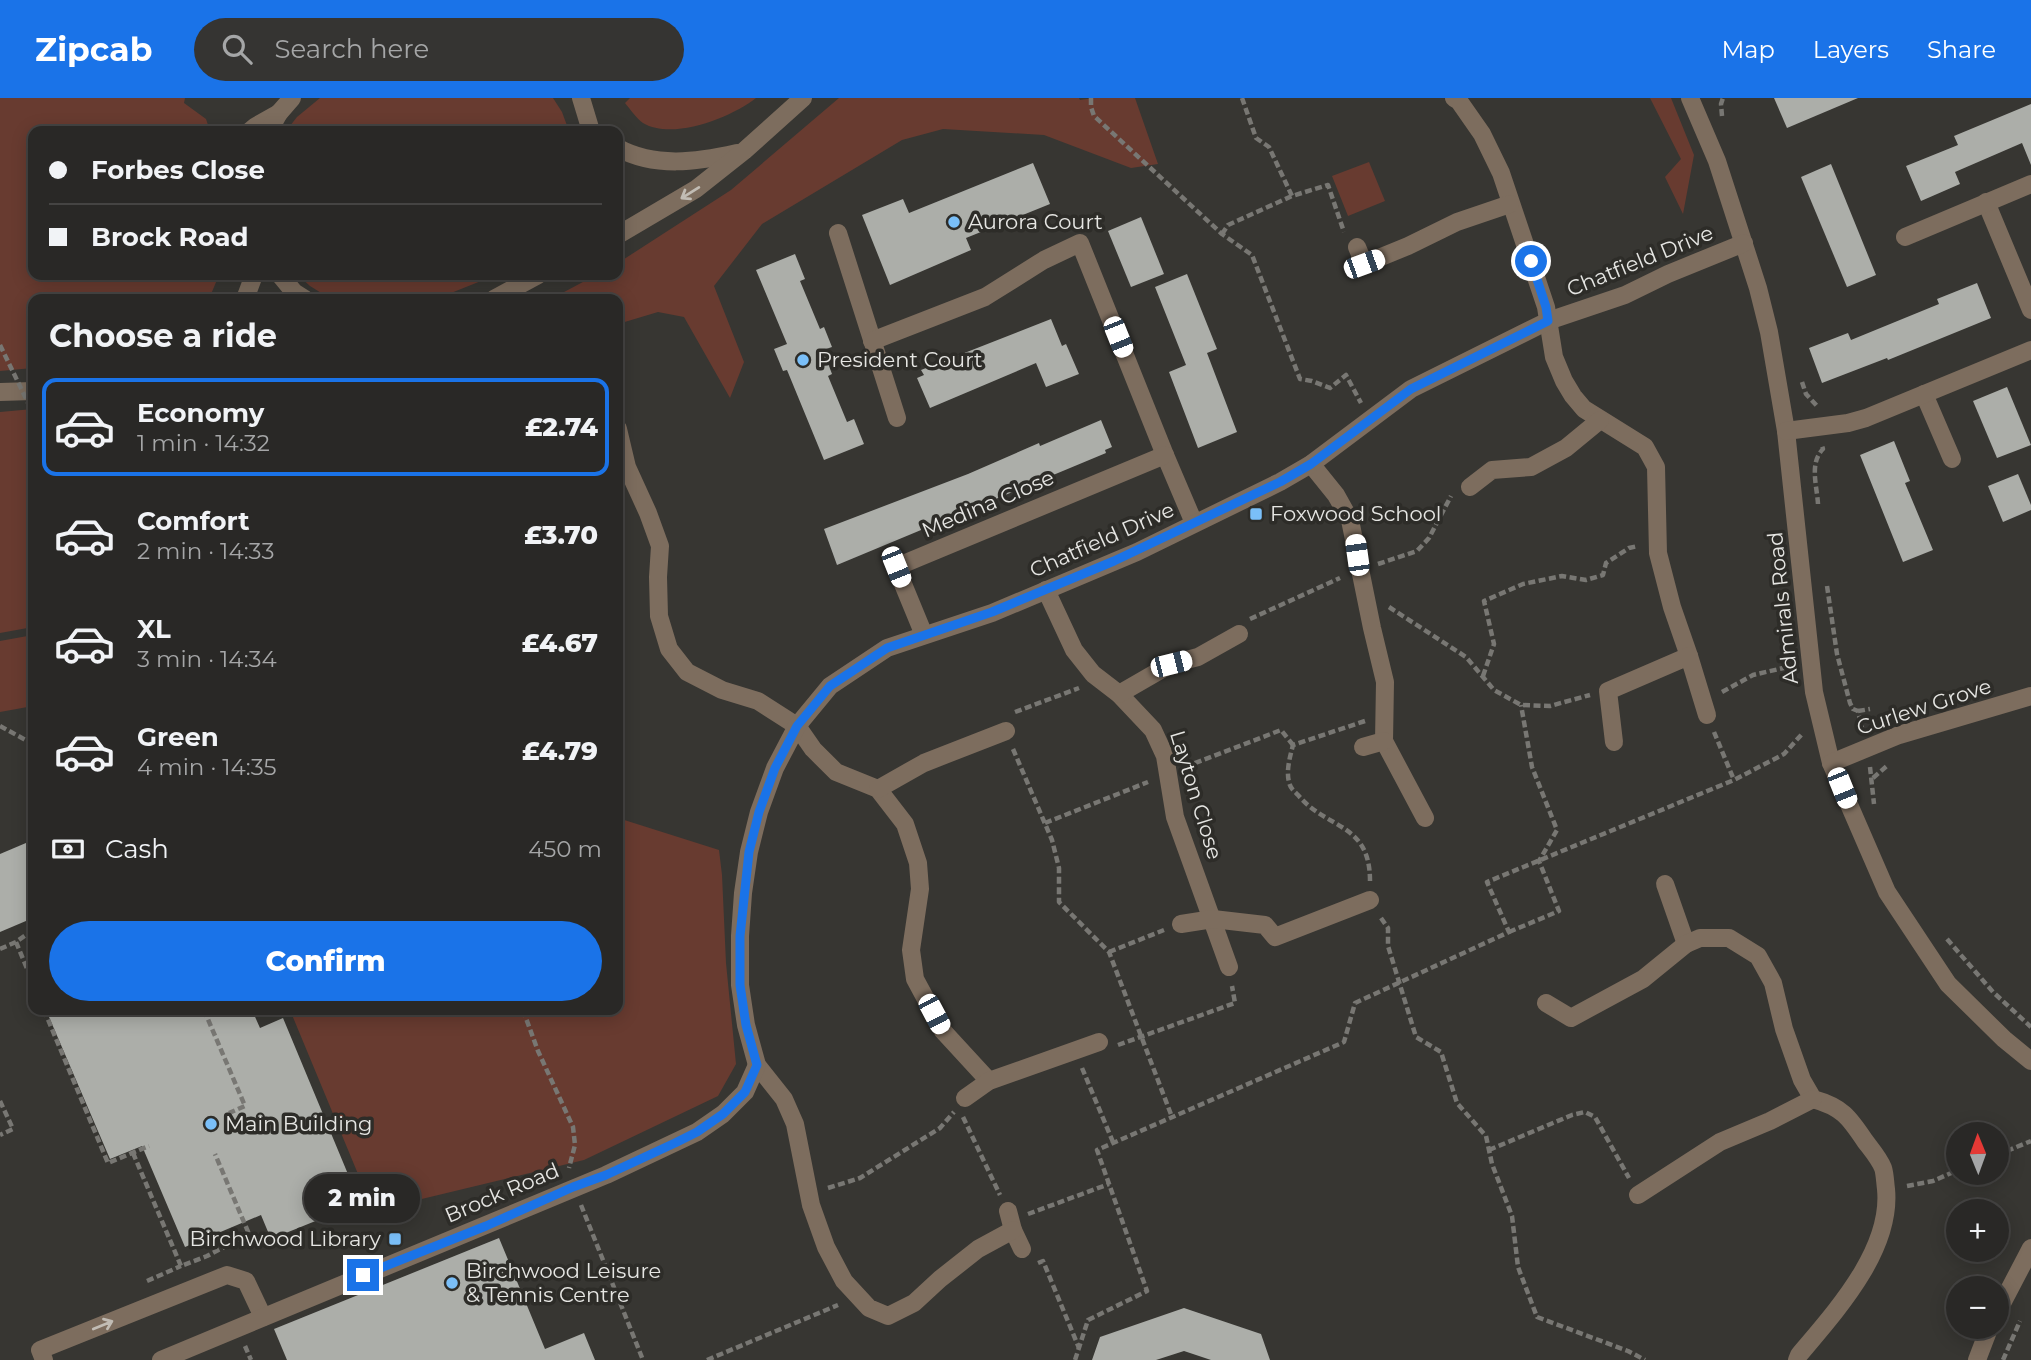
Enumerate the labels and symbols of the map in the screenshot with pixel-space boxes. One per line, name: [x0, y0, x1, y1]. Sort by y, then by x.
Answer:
one-way arrow: [680, 186, 700, 200]
place label: Aurora Court: [968, 209, 1103, 234]
marker: Aurora Court: [946, 214, 962, 230]
street label: Chatfield Drive: [1563, 220, 1717, 301]
route start: [1515, 245, 1547, 277]
car: [1341, 247, 1388, 281]
car: [1101, 314, 1136, 360]
place label: President Court: [817, 347, 982, 372]
marker: President Court: [795, 352, 811, 368]
street label: Medina Close: [918, 464, 1058, 543]
street label: Chatfield Drive: [1026, 496, 1178, 583]
place label: Foxwood School: [1270, 501, 1442, 526]
marker: Foxwood School: [1248, 506, 1264, 522]
street label: Admirals Road: [1762, 530, 1803, 686]
car: [1344, 533, 1371, 577]
car: [879, 544, 914, 590]
car: [1149, 649, 1194, 679]
street label: Curlew Grove: [1853, 673, 1994, 740]
street label: Layton Close: [1165, 727, 1228, 862]
car: [1825, 765, 1860, 811]
car: [915, 991, 954, 1037]
place label: Main Building: [225, 1111, 373, 1136]
marker: Main Building: [203, 1116, 219, 1132]
north arrow: [1946, 1122, 2009, 1185]
street label: Brock Road: [441, 1157, 563, 1228]
callout: 2 min: [305, 1174, 421, 1222]
place label: Birchwood Library: [190, 1226, 382, 1251]
marker: Birchwood Library: [387, 1231, 403, 1247]
place label: Birchwood Leisure & Tennis Centre: [466, 1258, 661, 1307]
route end: [347, 1259, 379, 1291]
marker: Birchwood Leisure & Tennis Centre: [444, 1275, 460, 1291]
one-way arrow: [92, 1317, 113, 1330]

